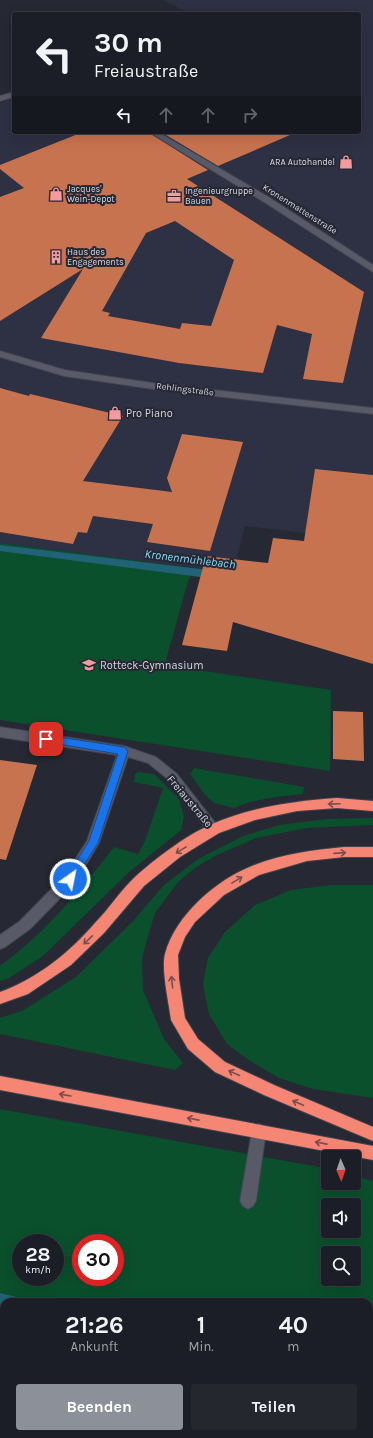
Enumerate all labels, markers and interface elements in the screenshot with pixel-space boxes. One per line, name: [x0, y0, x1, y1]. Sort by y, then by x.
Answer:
text: 30 m: [94, 26, 163, 59]
icon: left: [28, 28, 80, 80]
text: Freiaustraße: [94, 60, 198, 82]
icon: left: [113, 104, 135, 126]
icon: ahead: [155, 104, 177, 126]
icon: ahead: [197, 104, 219, 126]
icon: right: [239, 104, 261, 126]
shop icon: ARA Autohandel: [338, 154, 354, 170]
place label: ARA Autohandel: [270, 157, 335, 167]
street label: Kronenmattenstraße: [261, 182, 339, 236]
place label: Jacques' Wein-Depot: [67, 184, 115, 204]
shop icon: Jacques' Wein-Depot: [48, 186, 64, 202]
place label: Ingenieurgruppe Bauen: [185, 186, 253, 206]
office icon: Ingenieurgruppe Bauen: [166, 188, 182, 204]
place label: Haus des Engagements: [67, 247, 124, 267]
building icon: Haus des Engagements: [48, 249, 64, 265]
street label: Rehlingstraße: [156, 381, 215, 398]
shop icon: Pro Piano: [107, 405, 123, 421]
place label: Pro Piano: [126, 407, 173, 420]
water label: Kronenmühlebach: [144, 546, 236, 572]
school or university icon: Rotteck-Gymnasium: [81, 657, 97, 673]
place label: Rotteck-Gymnasium: [100, 659, 204, 672]
pin: [29, 722, 63, 756]
icon: arrive: [35, 728, 57, 750]
street label: Freiaustraße: [164, 773, 215, 830]
one-way arrow: [328, 800, 341, 808]
one-way arrow: [175, 846, 187, 854]
one-way arrow: [333, 849, 346, 856]
position arrow: [49, 858, 91, 900]
one-way arrow: [231, 876, 243, 884]
one-way arrow: [83, 935, 93, 945]
one-way arrow: [169, 976, 176, 989]
one-way arrow: [228, 1069, 240, 1076]
one-way arrow: [59, 1091, 72, 1099]
one-way arrow: [293, 1098, 305, 1106]
one-way arrow: [187, 1115, 200, 1123]
one-way arrow: [315, 1139, 328, 1147]
north arrow: [321, 1150, 361, 1190]
map controls: [321, 1150, 361, 1286]
button: sound: [321, 1198, 361, 1238]
speed limit sign: 30: [72, 1234, 124, 1286]
text: 28: [25, 1243, 51, 1266]
button: search: [321, 1246, 361, 1286]
text: km/h: [25, 1264, 51, 1276]
text: 21:26: [65, 1311, 124, 1339]
text: 1: [197, 1311, 205, 1339]
text: 40: [279, 1311, 308, 1339]
text: Ankunft: [70, 1339, 118, 1354]
text: Min.: [189, 1339, 214, 1354]
text: m: [287, 1339, 299, 1354]
button: Beenden: [16, 1384, 183, 1430]
button: Teilen: [191, 1384, 357, 1430]

